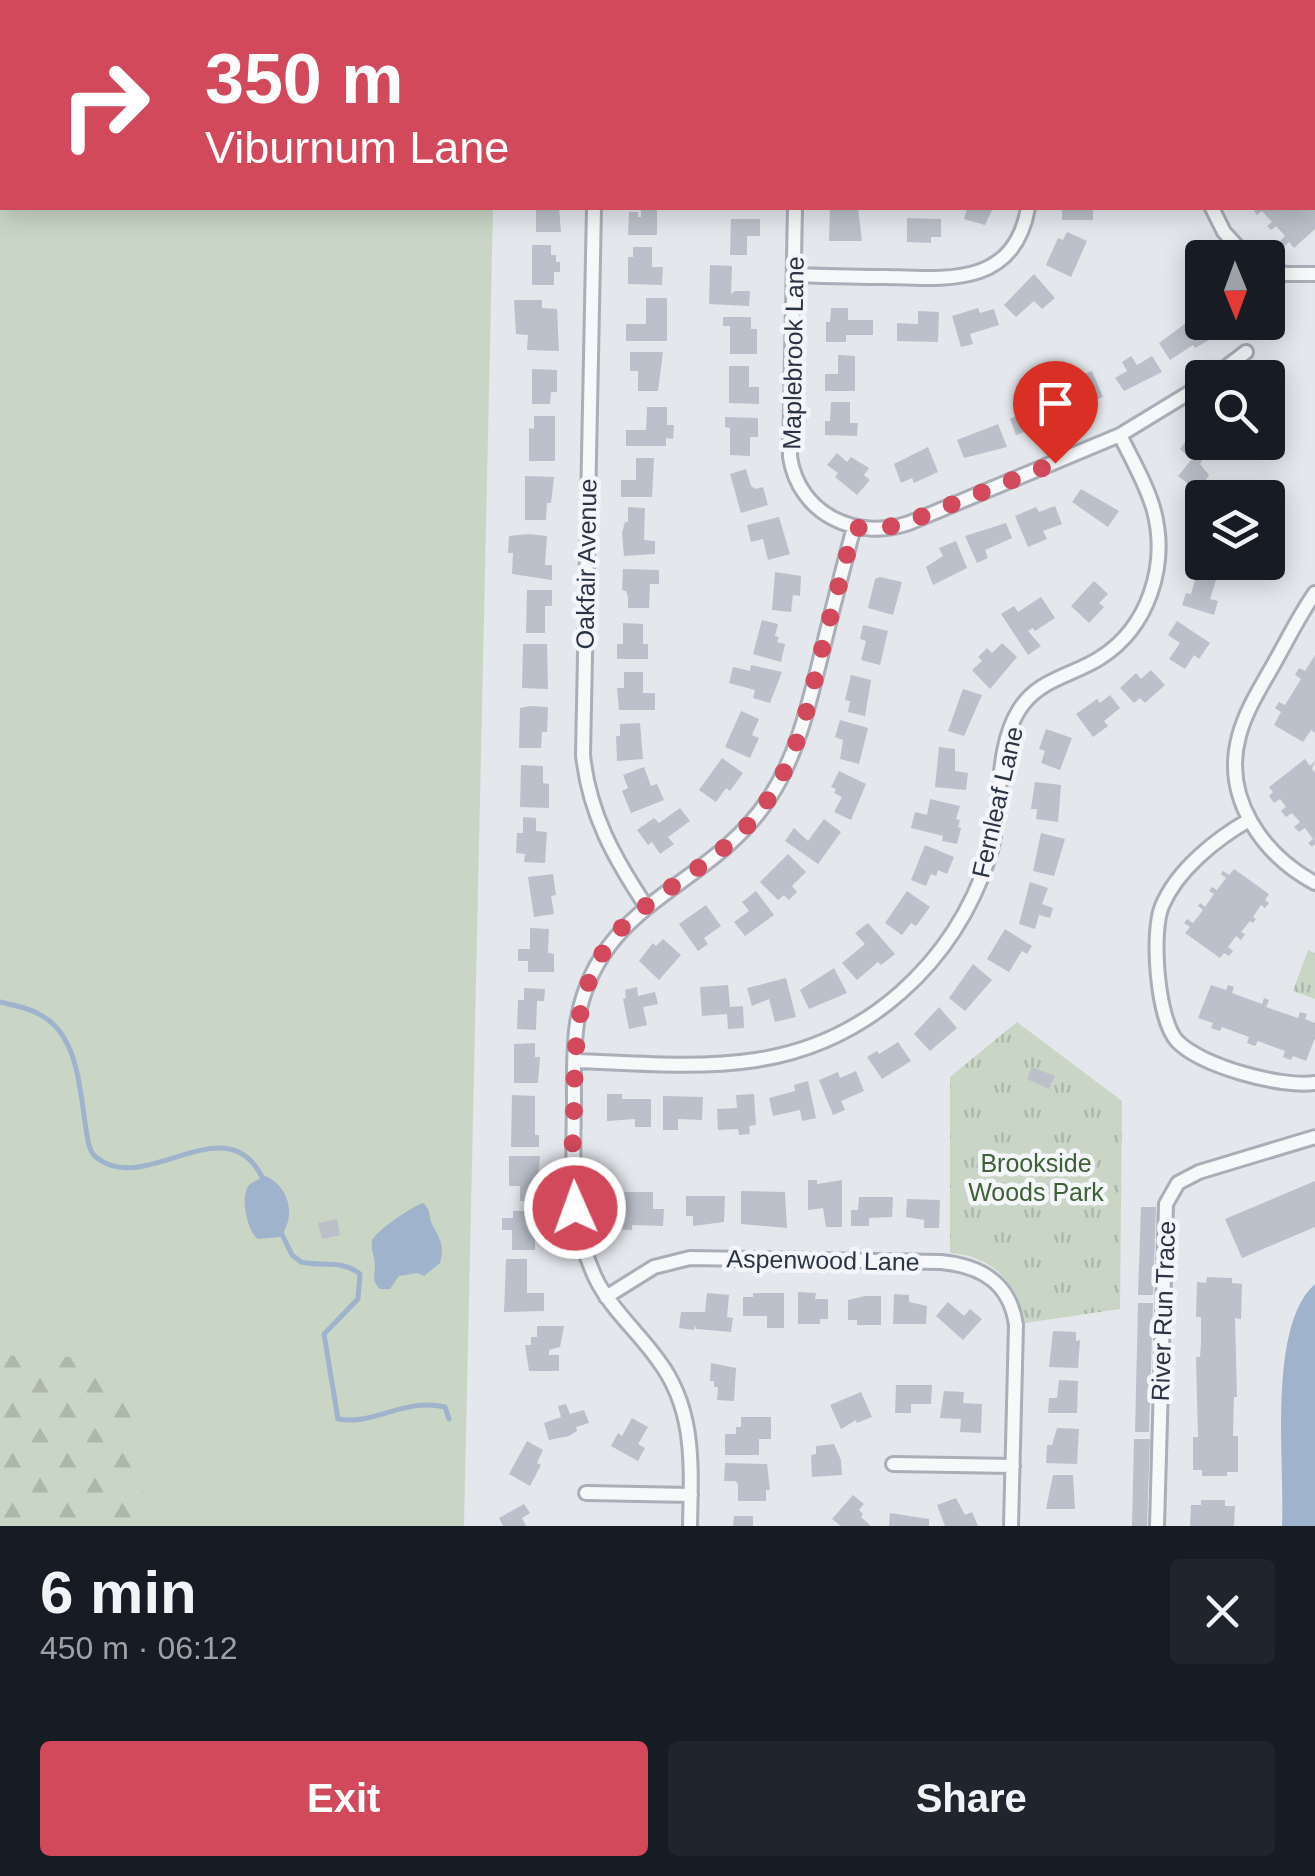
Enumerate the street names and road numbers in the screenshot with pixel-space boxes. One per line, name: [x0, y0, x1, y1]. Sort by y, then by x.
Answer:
street label: Maplebrook Lane: [777, 256, 809, 450]
street label: Oakfair Avenue: [571, 479, 601, 649]
street label: Fernleaf Lane: [966, 724, 1028, 880]
street label: River Run Trace: [1146, 1220, 1180, 1402]
street label: Aspenwood Lane: [726, 1244, 920, 1276]

